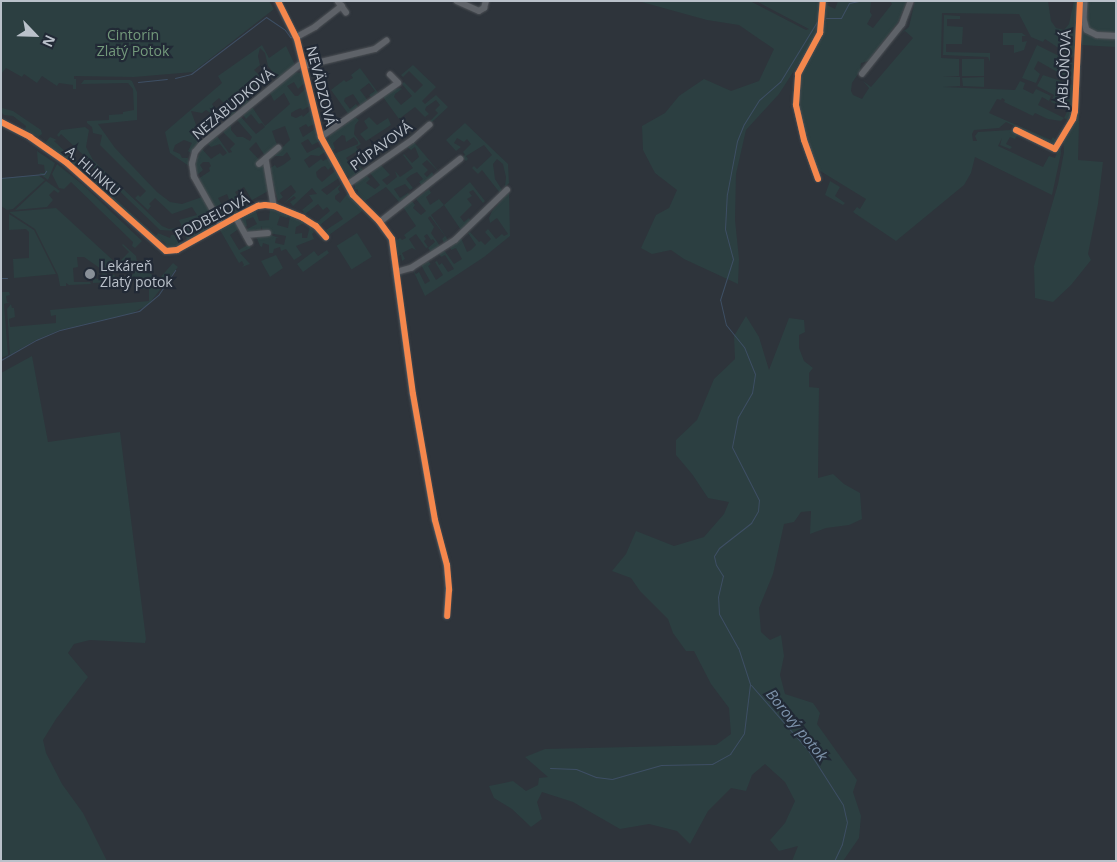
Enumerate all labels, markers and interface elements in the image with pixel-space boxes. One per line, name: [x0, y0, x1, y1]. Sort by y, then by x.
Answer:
north arrow: [10, 10, 60, 60]
park label: Cintorín Zlatý Potok: [97, 27, 169, 59]
street label: JABLOŇOVÁ: [1054, 29, 1074, 109]
text: N: [38, 32, 60, 50]
street label: NEVÄDZOVÁ: [303, 44, 339, 128]
street label: NEZÁBUDKOVÁ: [189, 65, 277, 143]
street label: PÚPAVOVÁ: [347, 118, 415, 174]
street label: A. HLINKU: [62, 143, 124, 199]
street label: PODBEĽOVÁ: [172, 190, 252, 244]
place label: Lekáreň Zlatý potok: [100, 258, 173, 290]
marker: Lekáreň Zlatý potok: [84, 268, 96, 280]
water label: Borový potok: [763, 685, 831, 765]

